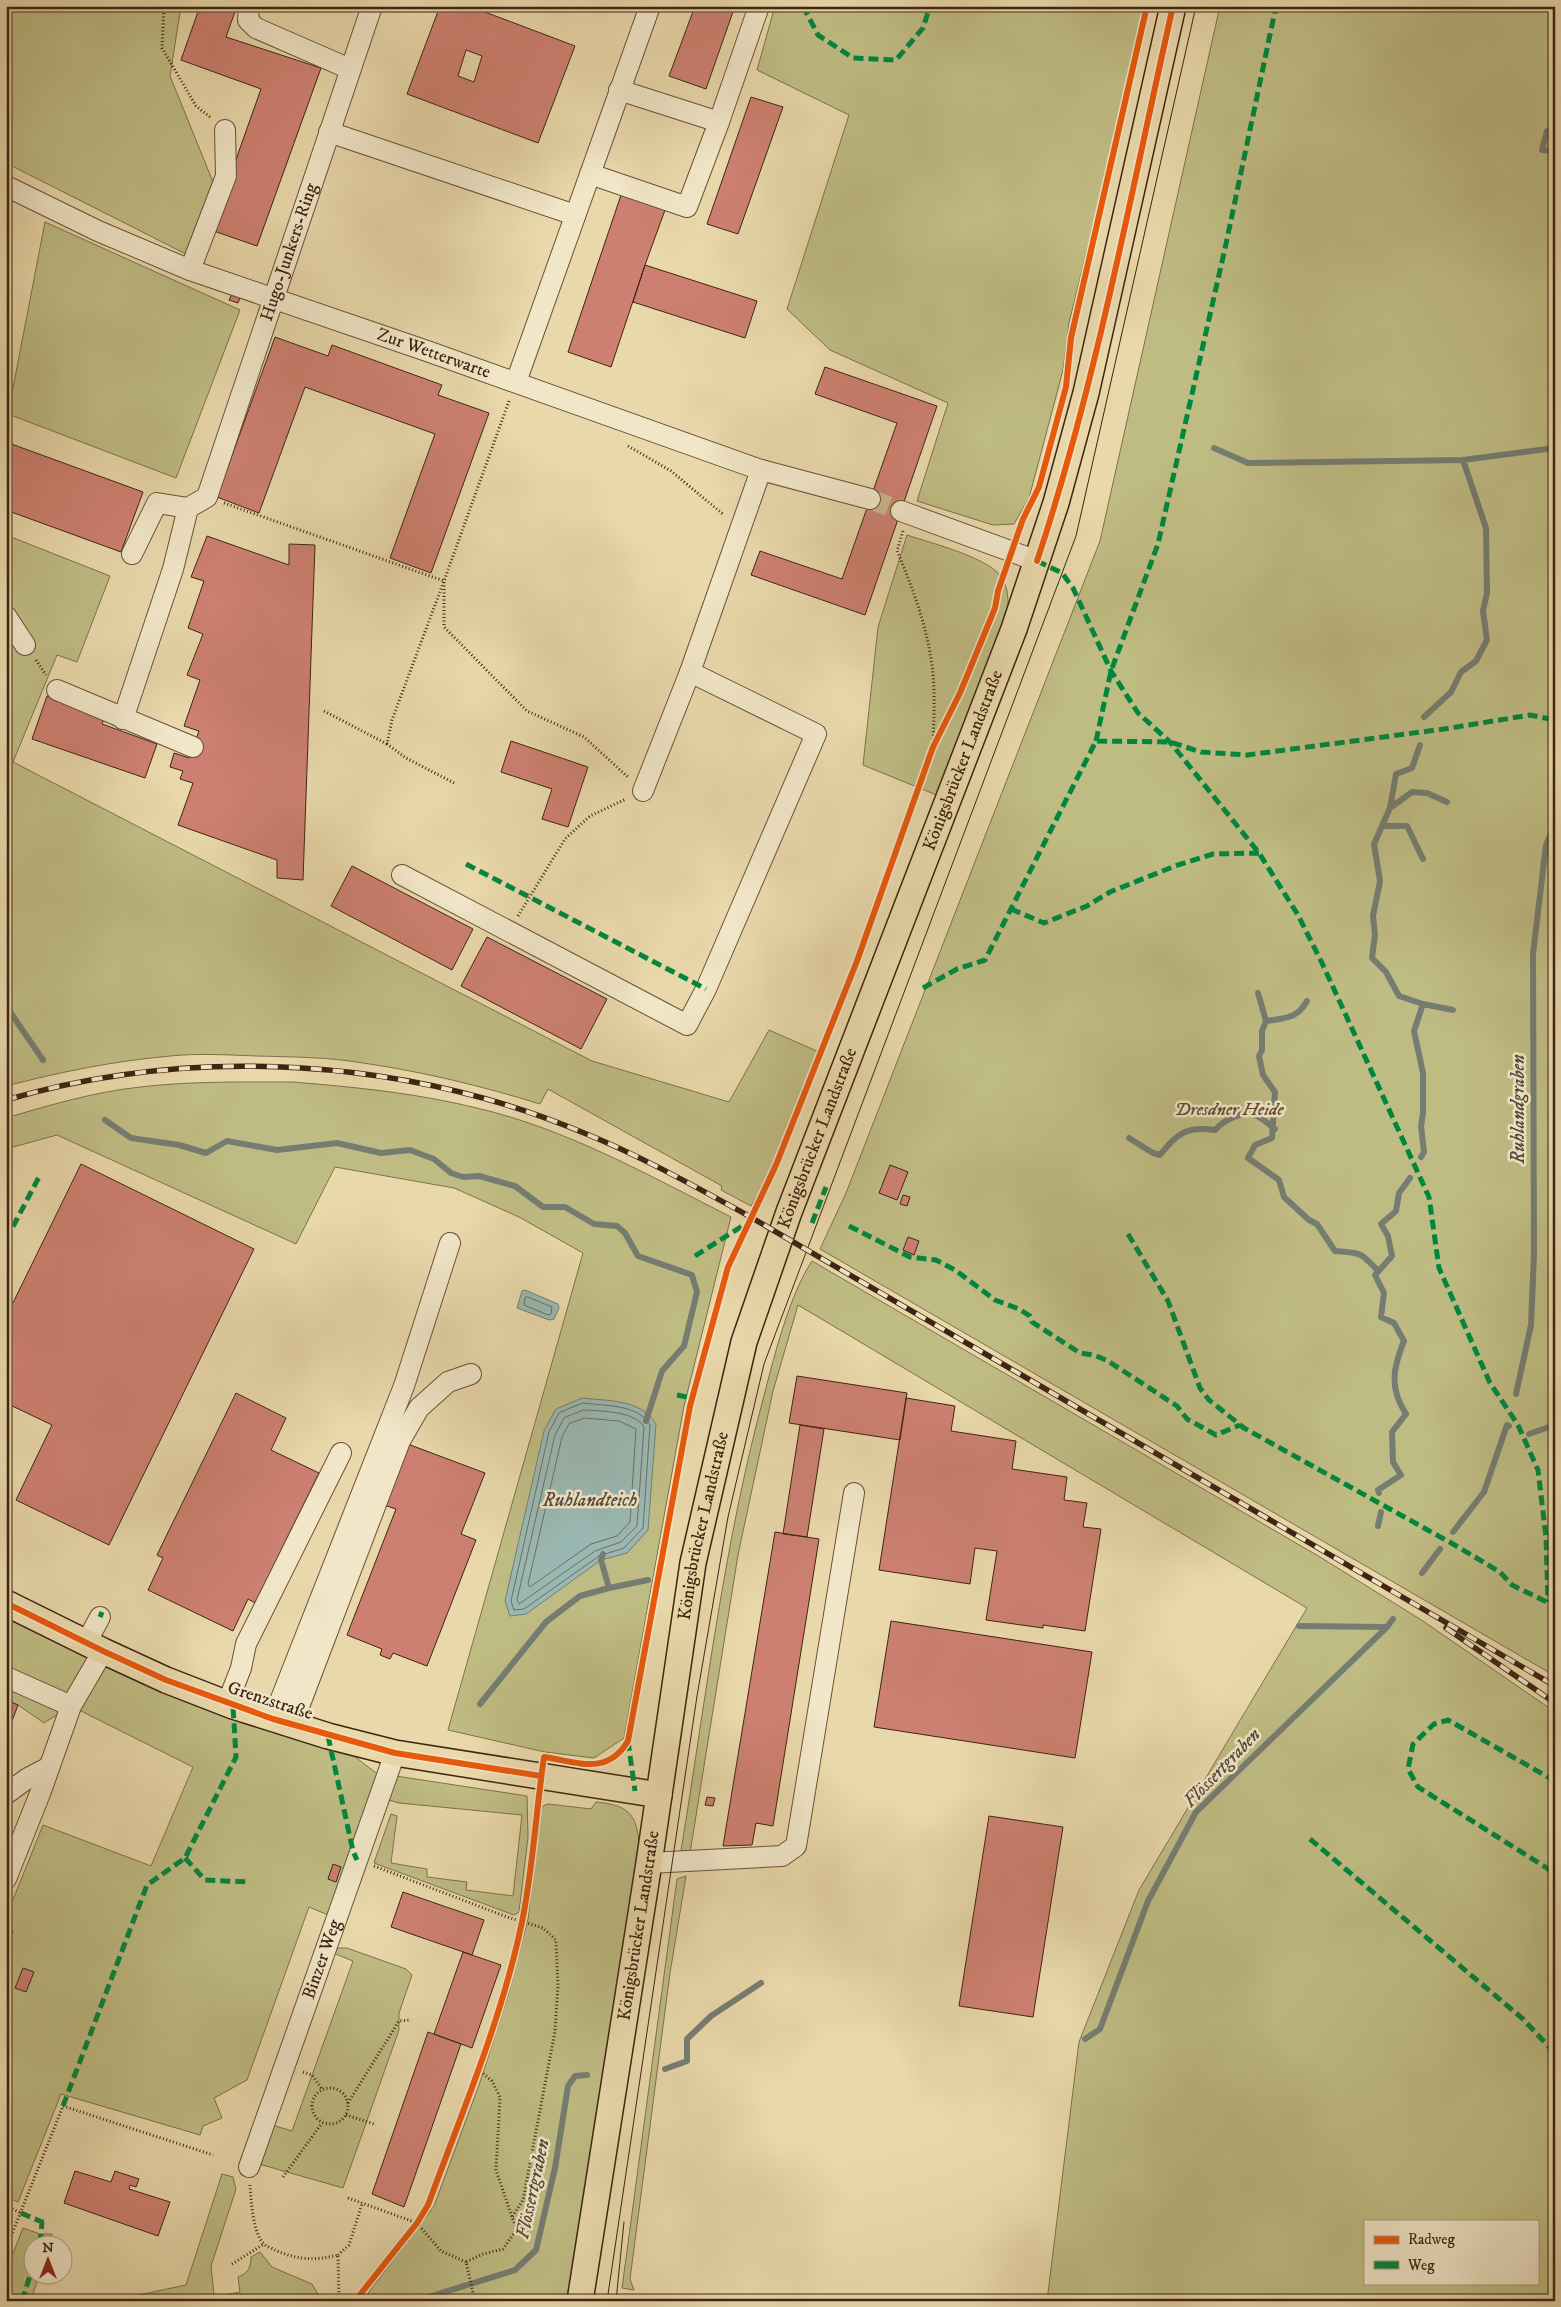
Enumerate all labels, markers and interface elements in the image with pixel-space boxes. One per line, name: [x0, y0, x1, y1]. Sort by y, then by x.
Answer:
street label: Hugo-Junkers-Ring: [256, 180, 323, 324]
street label: Zur Wetterwarte: [374, 324, 493, 384]
street label: Königsbrücker Landstraße: [918, 667, 1008, 854]
street label: Königsbrücker Landstraße: [773, 1045, 862, 1232]
water label: Ruhlandgraben: [1507, 1054, 1530, 1165]
park label: Dresdner Heide: [1174, 1099, 1284, 1121]
street label: Königsbrücker Landstraße: [674, 1430, 734, 1622]
water label: Ruhlandteich: [542, 1489, 638, 1512]
street label: Grenzstraße: [225, 1677, 315, 1725]
water label: Flössertgraben: [1178, 1723, 1266, 1813]
street label: Königsbrücker Landstraße: [613, 1829, 665, 2022]
street label: Binzer Weg: [298, 1916, 346, 2002]
water label: Flössertgraben: [511, 2137, 555, 2241]
legend: [1364, 2220, 1538, 2284]
text: Radweg: [1408, 2230, 1456, 2249]
north arrow: [22, 2234, 72, 2284]
text: N: [42, 2239, 54, 2257]
text: Weg: [1407, 2256, 1435, 2275]

